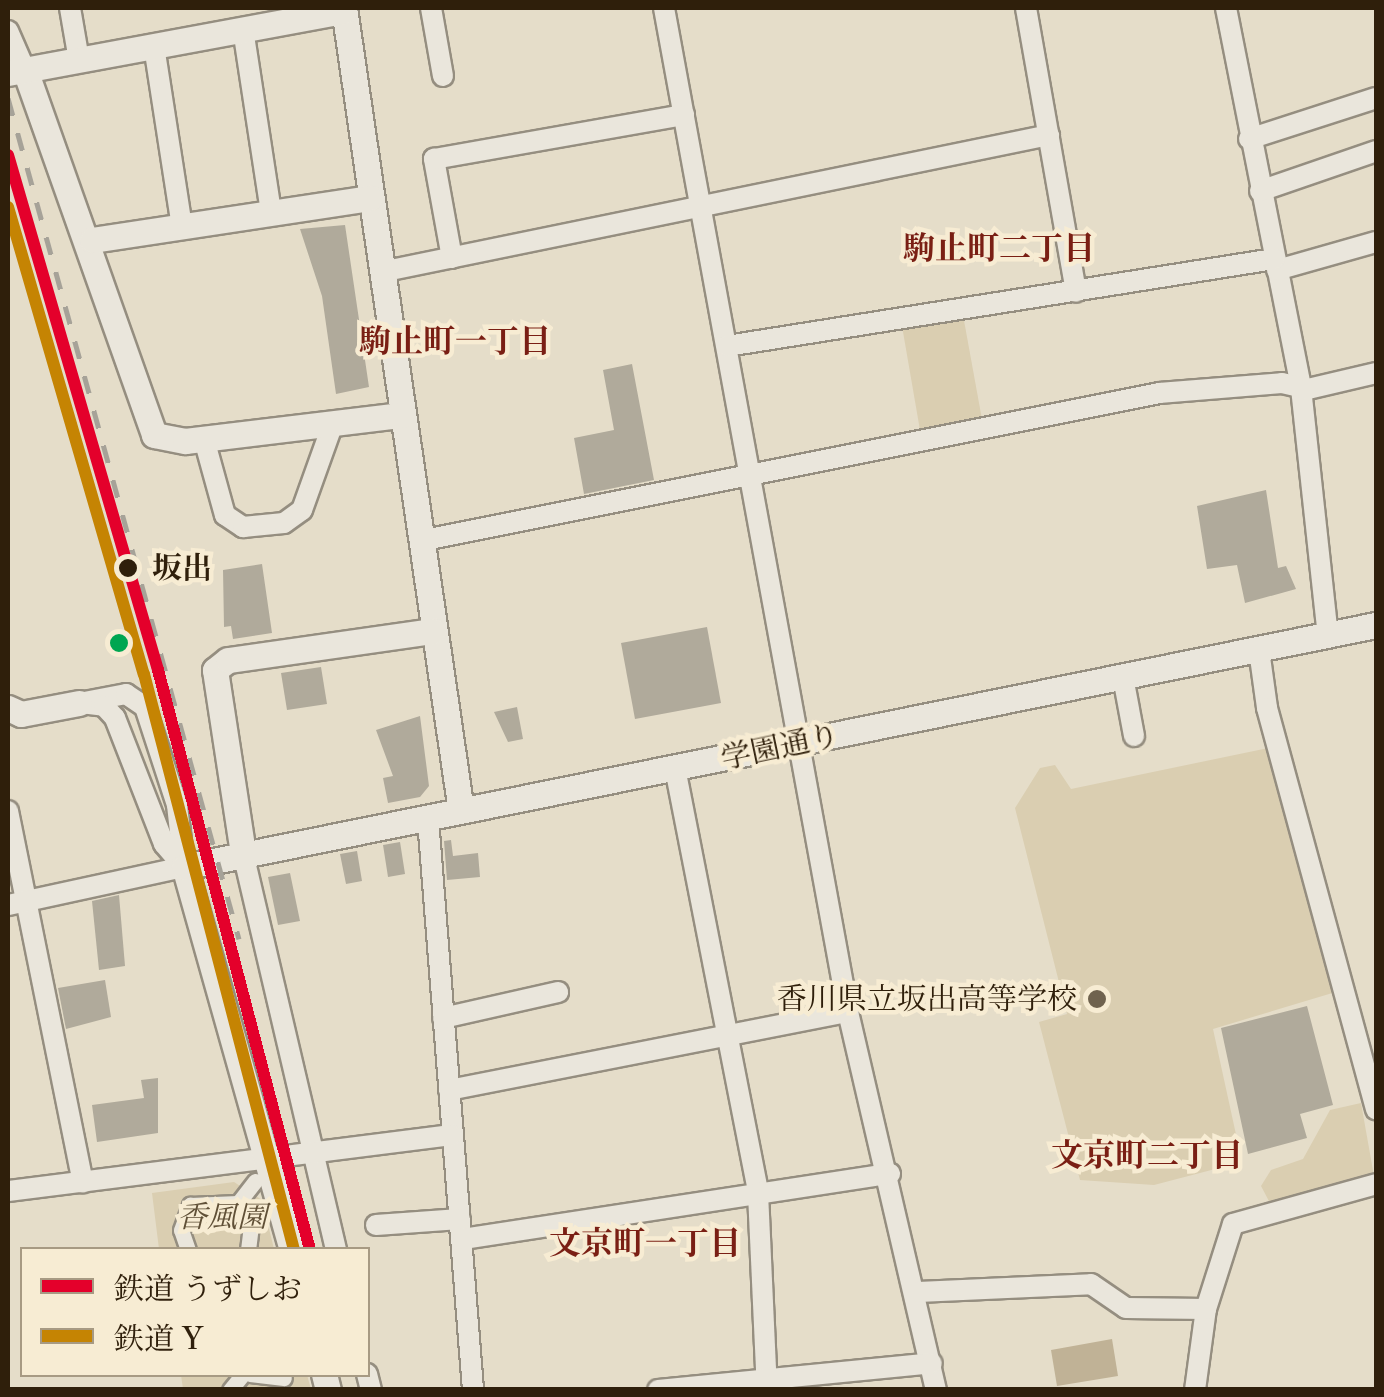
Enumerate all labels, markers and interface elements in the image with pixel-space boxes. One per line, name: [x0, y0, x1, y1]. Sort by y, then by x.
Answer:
district label: 駒止町二丁目: [903, 229, 1095, 267]
district label: 駒止町一丁目: [359, 322, 551, 360]
place label: 坂出: [152, 550, 212, 586]
marker: 坂出: [113, 553, 143, 583]
unlabelled marker: [109, 633, 129, 653]
street label: 学園通り: [718, 717, 842, 777]
place label: 香川県立坂出高等学校: [777, 981, 1077, 1017]
marker: 香川県立坂出高等学校: [1086, 988, 1108, 1010]
district label: 文京町二丁目: [1051, 1136, 1243, 1174]
park label: 香風園: [177, 1199, 267, 1235]
district label: 文京町一丁目: [549, 1224, 741, 1262]
legend: [20, 1247, 370, 1377]
text: 鉄道 うずしお: [114, 1270, 302, 1307]
text: 鉄道 Y: [114, 1320, 203, 1357]

